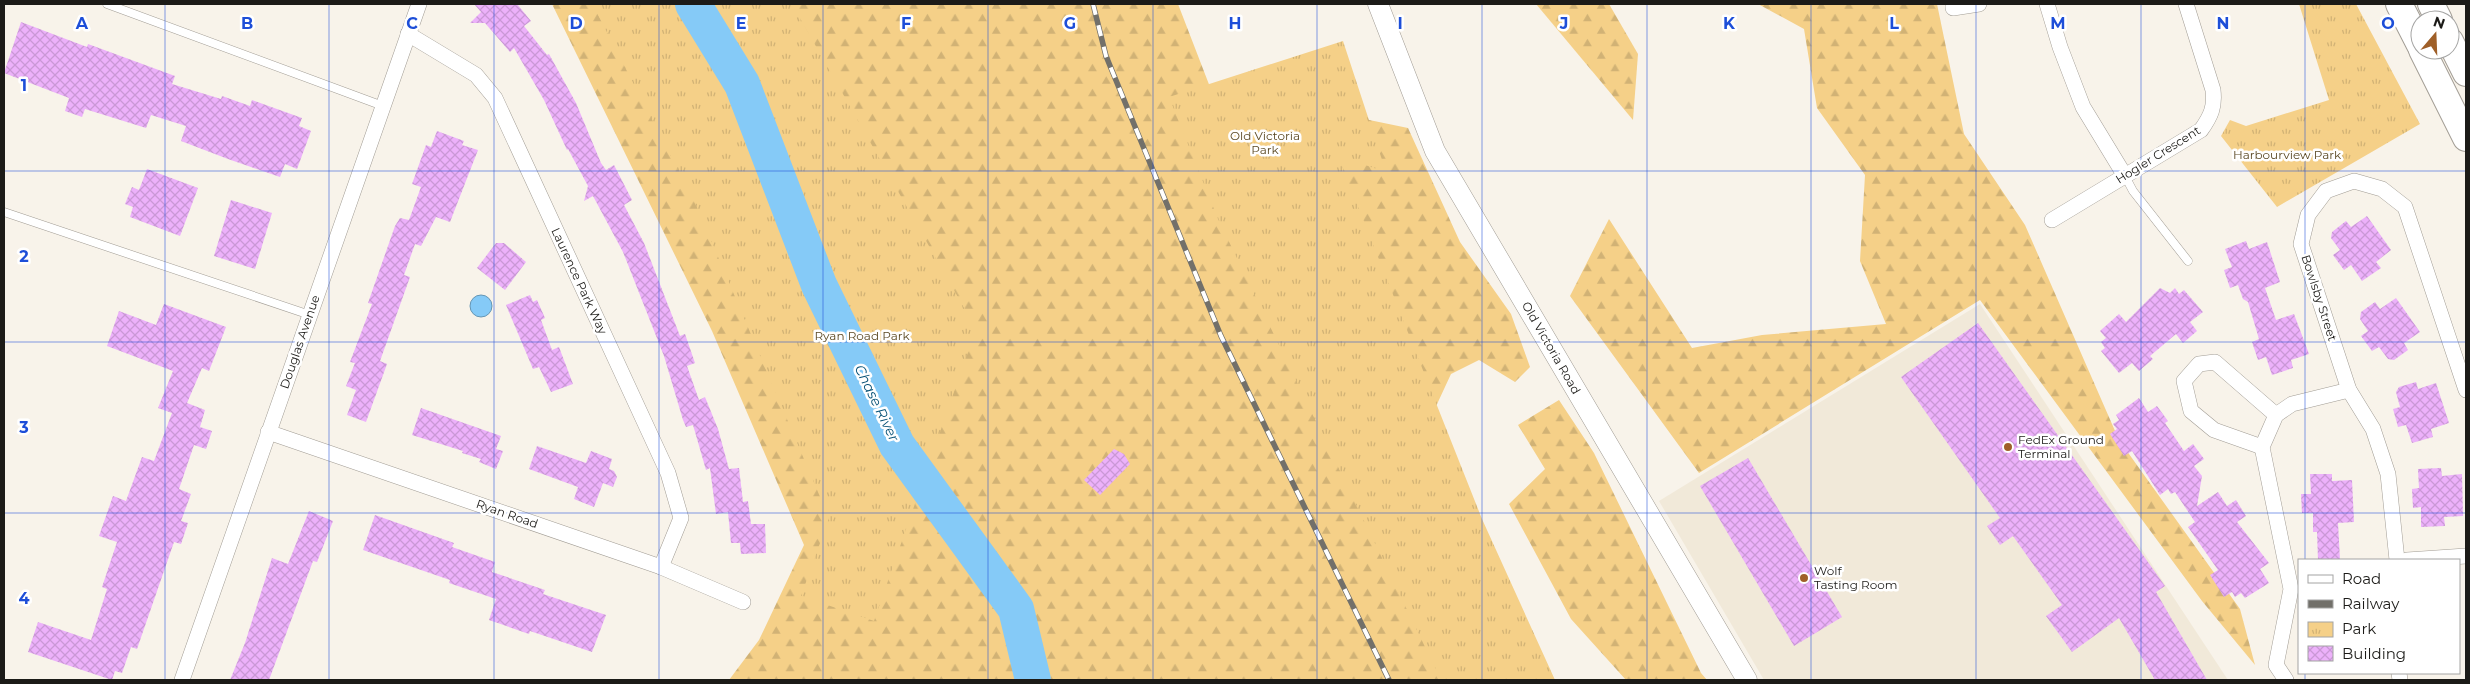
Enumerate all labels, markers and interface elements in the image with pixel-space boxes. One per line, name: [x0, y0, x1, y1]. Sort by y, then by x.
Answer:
north arrow: [2410, 10, 2460, 60]
text: N: [2431, 12, 2448, 33]
text: A: [75, 14, 89, 33]
text: B: [241, 14, 253, 33]
text: C: [406, 14, 418, 33]
text: D: [569, 14, 583, 33]
text: E: [736, 14, 746, 33]
text: F: [901, 14, 911, 33]
text: G: [1064, 14, 1076, 33]
text: H: [1229, 14, 1241, 33]
text: I: [1397, 14, 1403, 33]
text: J: [1559, 14, 1568, 33]
text: K: [1723, 14, 1736, 33]
text: L: [1889, 14, 1899, 33]
text: M: [2050, 14, 2066, 33]
text: N: [2217, 14, 2229, 33]
text: O: [2381, 14, 2395, 33]
text: 1: [21, 76, 27, 95]
street label: Hogler Crescent: [2113, 122, 2203, 187]
park label: Old Victoria Park: [1230, 128, 1300, 157]
park label: Harbourview Park: [2233, 147, 2342, 162]
street label: Laurence Park Way: [548, 225, 611, 337]
text: 2: [19, 247, 29, 266]
street label: Bowlsby Street: [2298, 253, 2341, 343]
street label: Douglas Avenue: [276, 293, 323, 391]
street label: Old Victoria Road: [1519, 299, 1584, 397]
park label: Ryan Road Park: [814, 328, 910, 343]
water label: Chase River: [851, 362, 904, 445]
text: 3: [18, 418, 29, 437]
place label: FedEx Ground Terminal: [2018, 432, 2104, 461]
marker: FedEx Ground Terminal: [2002, 441, 2014, 453]
street label: Ryan Road: [474, 496, 540, 531]
legend: [2298, 559, 2460, 674]
place label: Wolf Tasting Room: [1814, 563, 1898, 592]
text: Road: [2342, 569, 2381, 588]
marker: Wolf Tasting Room: [1798, 572, 1810, 584]
text: 4: [18, 589, 30, 608]
text: Railway: [2342, 594, 2400, 613]
text: Park: [2342, 619, 2376, 638]
text: Building: [2342, 644, 2406, 663]

